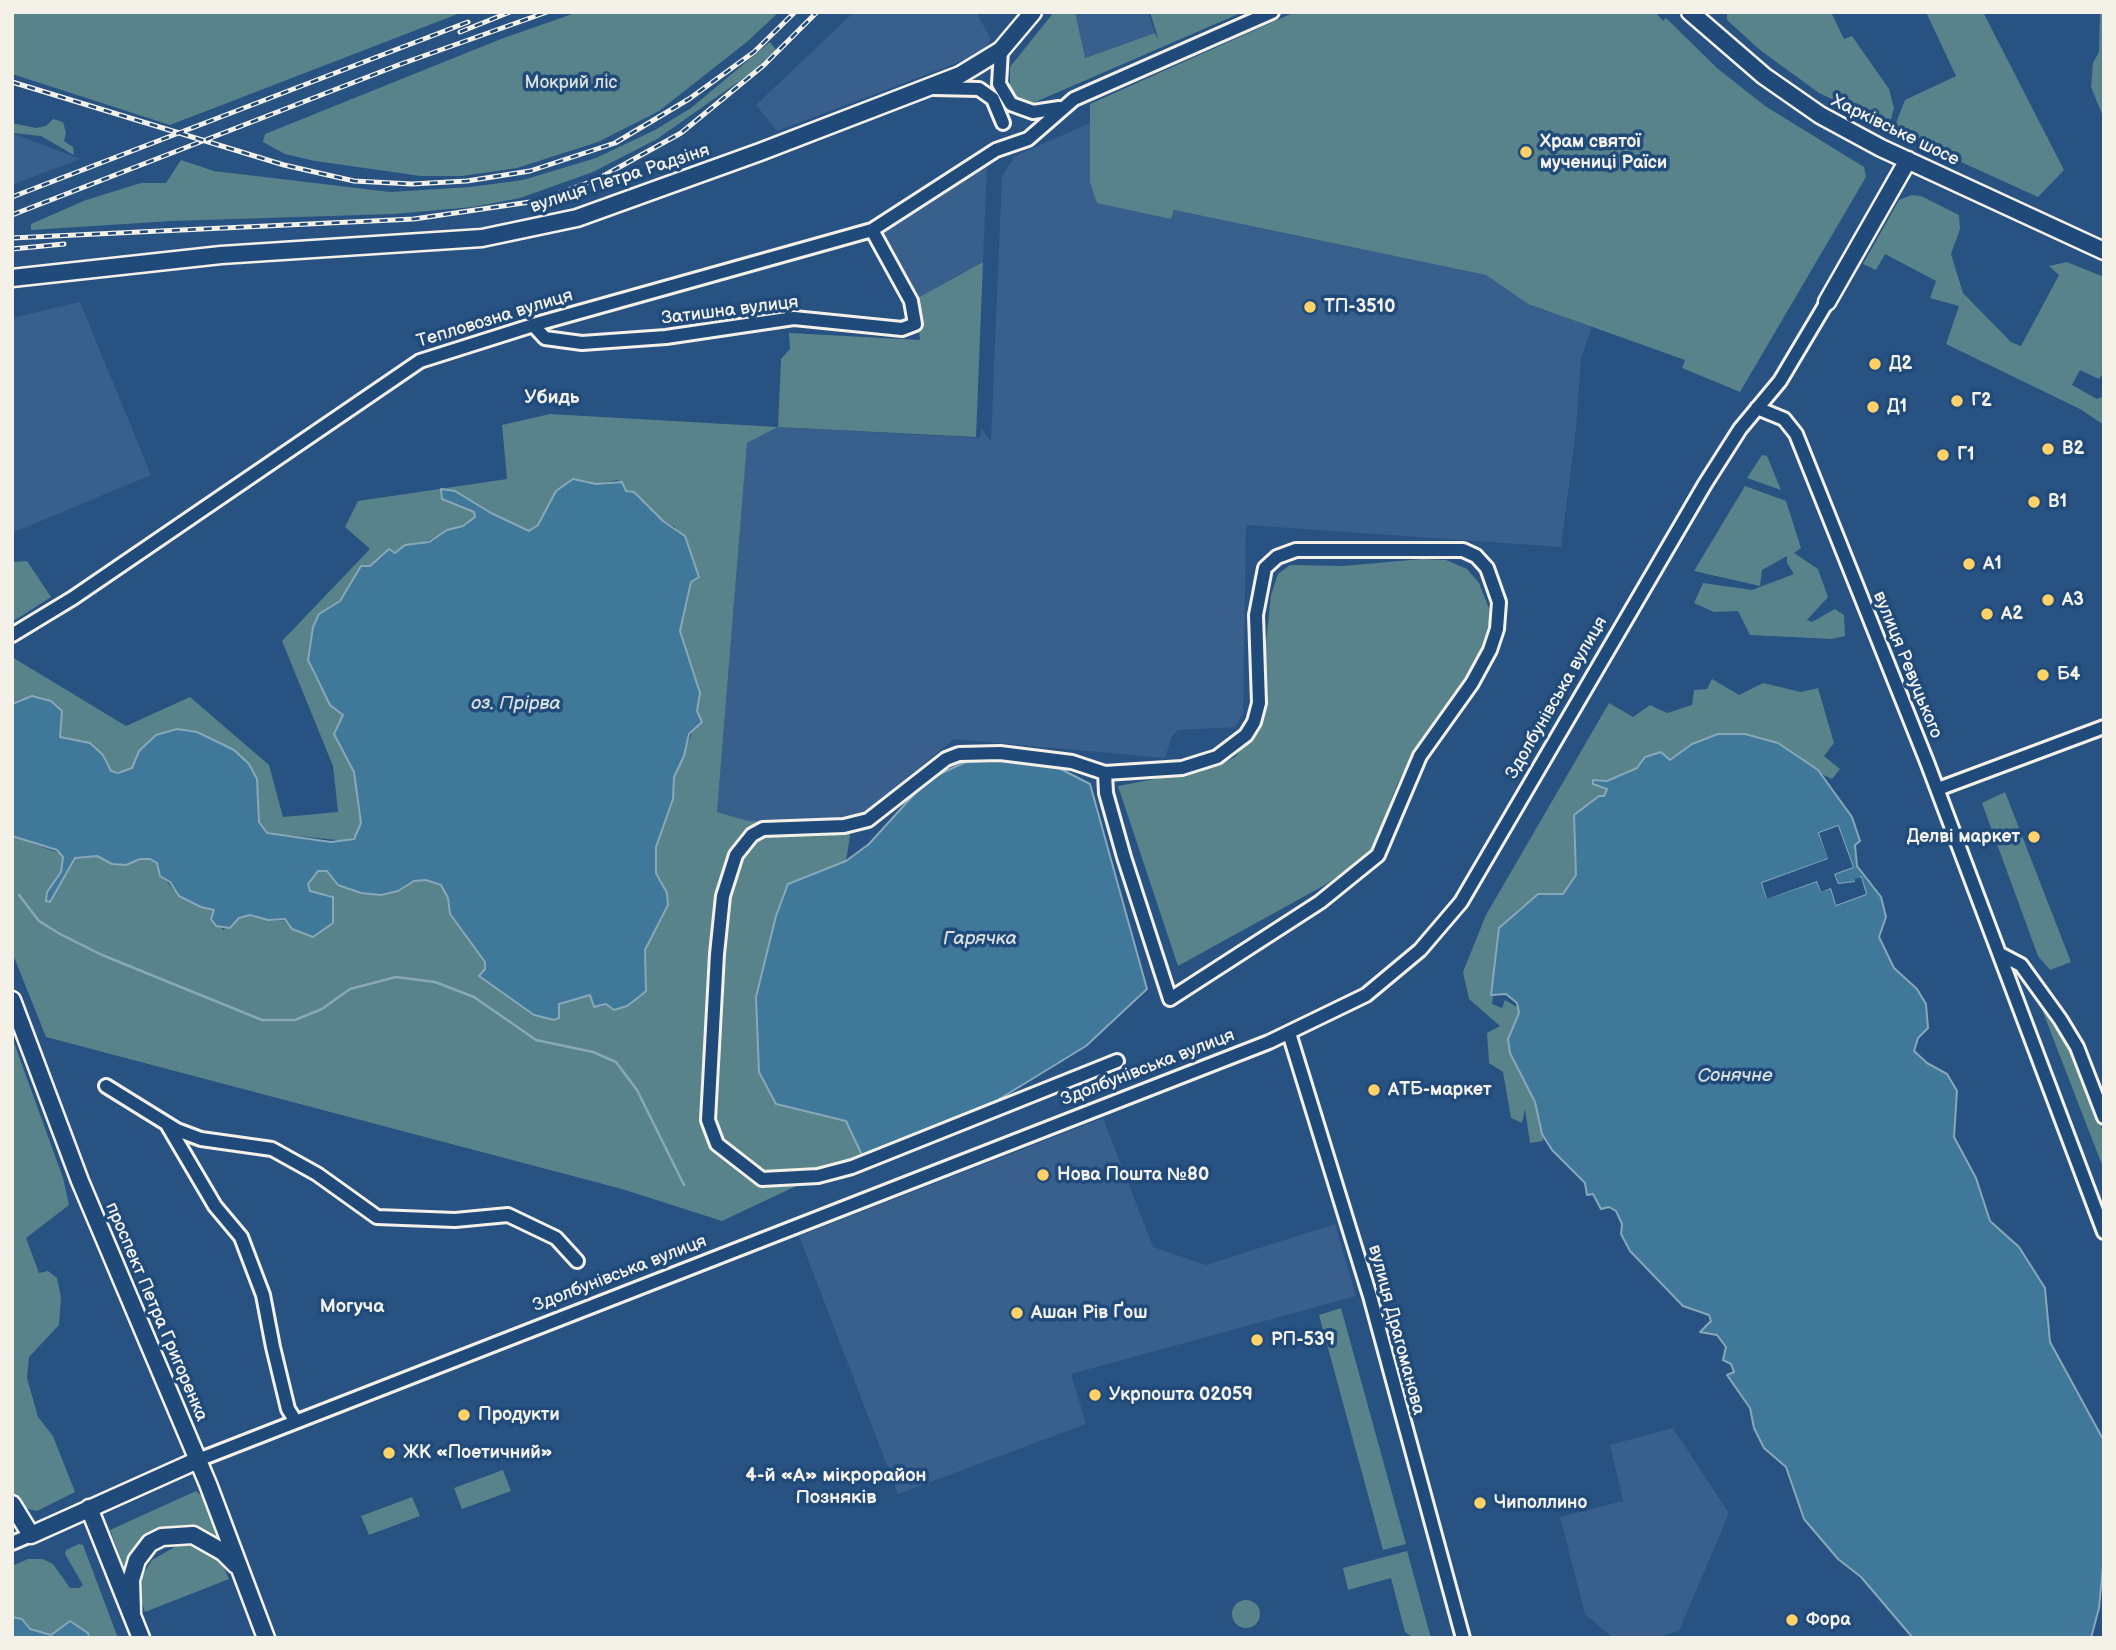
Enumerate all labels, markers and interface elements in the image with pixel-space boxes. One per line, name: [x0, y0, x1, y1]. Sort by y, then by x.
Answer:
park label: Мокрий ліс: [525, 72, 617, 94]
street label: Харківське шосе: [1828, 91, 1962, 171]
place label: Храм святої мучениці Раїси: [1540, 131, 1667, 174]
street label: вулиця Петра Радзіня: [528, 140, 712, 218]
marker: Храм святої мучениці Раїси: [1518, 144, 1534, 160]
street label: Тепловозна вулиця: [414, 285, 576, 353]
street label: Затишна вулиця: [660, 292, 800, 330]
place label: ТП-3510: [1324, 296, 1395, 318]
marker: ТП-3510: [1302, 299, 1318, 315]
place label: Д2: [1889, 353, 1912, 375]
marker: Д2: [1867, 356, 1883, 372]
district label: Убидь: [525, 387, 579, 409]
place label: Г2: [1971, 390, 1992, 412]
marker: Г2: [1949, 393, 1965, 409]
place label: Д1: [1887, 396, 1907, 418]
marker: Д1: [1865, 399, 1881, 415]
place label: В2: [2062, 438, 2084, 460]
marker: В2: [2040, 441, 2056, 457]
place label: Г1: [1957, 444, 1975, 466]
marker: Г1: [1935, 447, 1951, 463]
place label: В1: [2048, 491, 2067, 513]
marker: В1: [2026, 494, 2042, 510]
place label: А1: [1983, 553, 2002, 575]
marker: А1: [1961, 556, 1977, 572]
street label: вулиця Ревуцького: [1868, 588, 1946, 742]
place label: А3: [2062, 589, 2084, 611]
marker: А3: [2040, 592, 2056, 608]
place label: А2: [2001, 603, 2023, 625]
marker: А2: [1979, 606, 1995, 622]
street label: Здолбунівська вулиця: [1502, 613, 1612, 783]
place label: Б4: [2057, 664, 2080, 686]
marker: Б4: [2035, 667, 2051, 683]
water label: оз. Прірва: [471, 693, 561, 715]
place label: Делві маркет: [1907, 826, 2020, 848]
marker: Делві маркет: [2026, 829, 2042, 845]
water label: Гарячка: [943, 928, 1017, 950]
street label: Здолбунівська вулиця: [1058, 1025, 1238, 1111]
water label: Сонячне: [1697, 1065, 1773, 1087]
place label: АТБ-маркет: [1388, 1079, 1492, 1101]
marker: АТБ-маркет: [1366, 1082, 1382, 1098]
place label: Нова Пошта №80: [1057, 1164, 1209, 1186]
marker: Нова Пошта №80: [1035, 1167, 1051, 1183]
street label: проспект Петра Григоренка: [100, 1199, 212, 1425]
street label: Здолбунівська вулиця: [530, 1231, 710, 1317]
street label: вулиця Драгоманова: [1363, 1243, 1429, 1417]
district label: Могуча: [320, 1296, 384, 1318]
place label: Ашан Рів Ґош: [1031, 1302, 1148, 1324]
marker: Ашан Рів Ґош: [1009, 1305, 1025, 1321]
place label: РП-539: [1271, 1329, 1335, 1351]
marker: РП-539: [1249, 1332, 1265, 1348]
place label: Укрпошта 02059: [1109, 1384, 1253, 1406]
marker: Укрпошта 02059: [1087, 1387, 1103, 1403]
place label: Продукти: [478, 1404, 560, 1426]
marker: Продукти: [456, 1407, 472, 1423]
place label: ЖК «Поетичний»: [403, 1442, 552, 1464]
marker: ЖК «Поетичний»: [381, 1445, 397, 1461]
district label: 4-й «А» мікрорайон Позняків: [745, 1465, 927, 1509]
place label: Чиполлино: [1494, 1492, 1587, 1514]
marker: Чиполлино: [1472, 1495, 1488, 1511]
place label: Фора: [1806, 1609, 1851, 1631]
marker: Фора: [1784, 1612, 1800, 1628]

